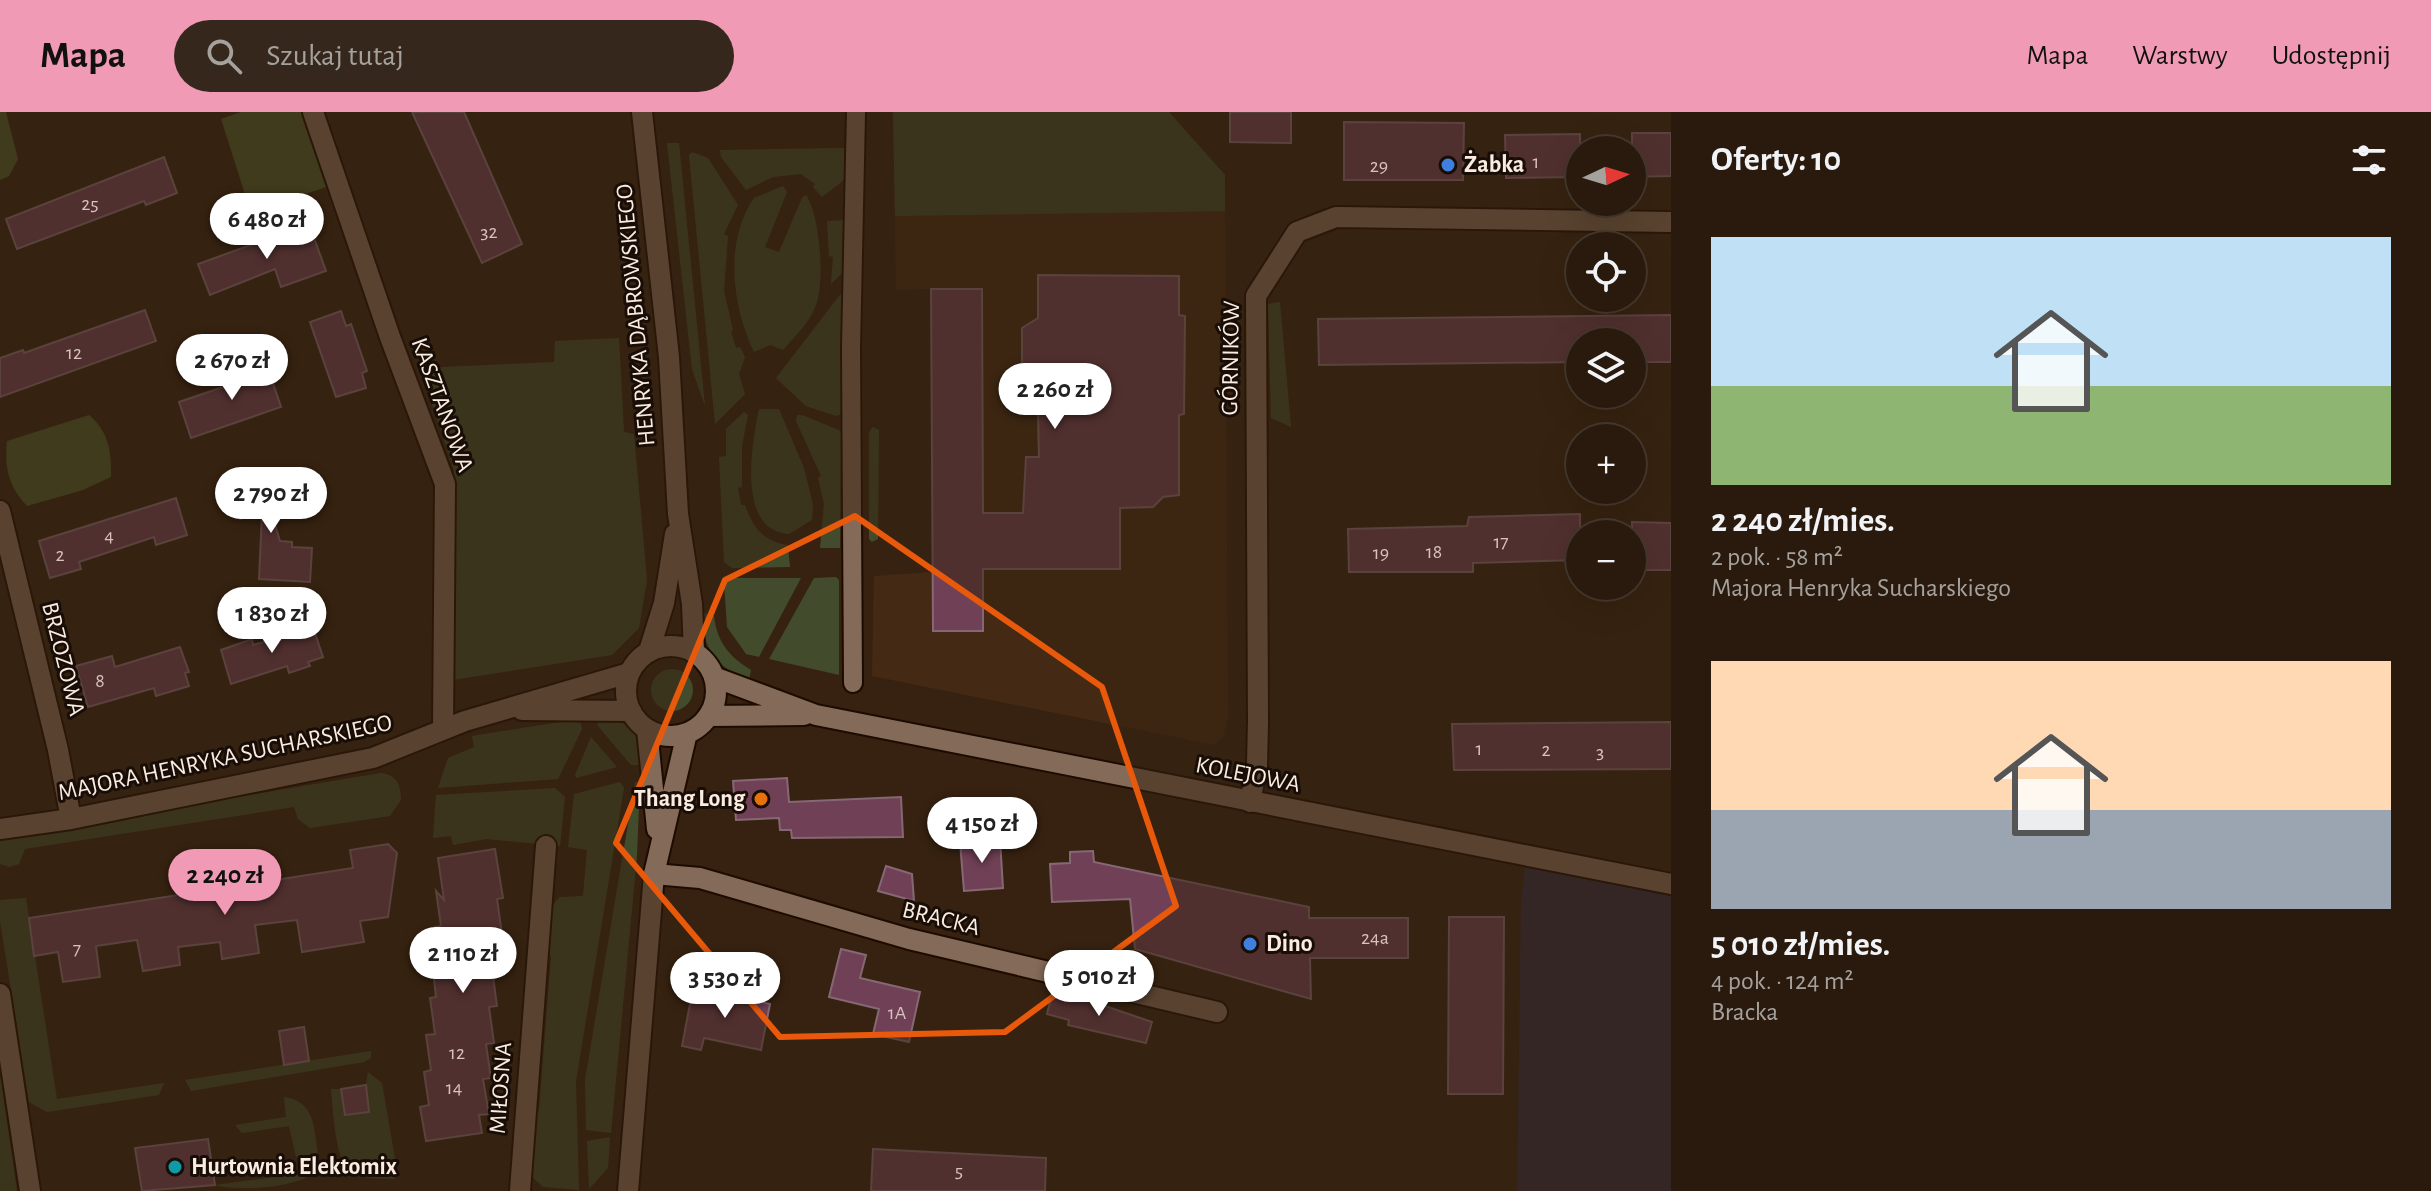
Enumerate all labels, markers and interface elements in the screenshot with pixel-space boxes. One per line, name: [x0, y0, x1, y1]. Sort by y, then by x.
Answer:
search box: [174, 20, 734, 92]
icon: search: [202, 34, 246, 78]
text: Mapa: [40, 37, 126, 75]
text: Szukaj tutaj: [266, 41, 404, 71]
text: Mapa: [2026, 42, 2088, 70]
text: Warstwy: [2132, 42, 2228, 70]
text: Udostępnij: [2272, 42, 2391, 70]
north arrow: [1566, 136, 1646, 216]
map controls: [1566, 136, 1646, 600]
icon: filters: [2347, 138, 2391, 182]
text: Oferty: 10: [1711, 143, 1841, 177]
place label: Żabka: [1464, 150, 1524, 177]
house number: 1: [1533, 152, 1539, 172]
house number: 29: [1370, 156, 1388, 176]
marker: Żabka: [1439, 156, 1457, 174]
street label: HENRYKA DĄBROWSKIEGO: [613, 183, 659, 447]
pin: 6 480 zł: [184, 193, 350, 261]
house number: 25: [81, 194, 99, 214]
text: 6 480 zł: [228, 206, 306, 232]
house number: 32: [480, 222, 498, 242]
button: locate: [1566, 232, 1646, 312]
icon: home: [1979, 289, 2123, 433]
street label: GÓRNIKÓW: [1216, 300, 1244, 416]
button: layers: [1566, 328, 1646, 408]
pin: 2 670 zł: [149, 334, 315, 402]
street label: KASZTANOWA: [407, 335, 477, 475]
house number: 12: [66, 343, 82, 363]
text: 2 670 zł: [194, 347, 270, 373]
pin: 2 260 zł: [972, 363, 1138, 431]
text: 2 260 zł: [1017, 376, 1093, 402]
button: +: [1566, 424, 1646, 504]
pin: 2 790 zł: [188, 467, 354, 535]
text: 2 790 zł: [233, 480, 309, 506]
text: 2 240 zł/mies.: [1711, 504, 1895, 538]
button: −: [1566, 520, 1646, 600]
house number: 4: [104, 526, 114, 546]
house number: 17: [1493, 532, 1509, 552]
house number: 18: [1426, 542, 1442, 562]
house number: 19: [1373, 543, 1389, 563]
text: 2 pok. · 58 m²: [1711, 544, 1843, 570]
house number: 2: [55, 545, 65, 565]
text: Majora Henryka Sucharskiego: [1711, 575, 2011, 601]
pin: 1 830 zł: [189, 587, 355, 655]
street label: BRZOZOWA: [37, 600, 89, 719]
text: 1 830 zł: [235, 600, 309, 626]
house number: 8: [95, 671, 105, 691]
street label: MAJORA HENRYKA SUCHARSKIEGO: [56, 711, 394, 805]
icon: home: [1979, 713, 2123, 857]
house number: 1: [1476, 739, 1482, 759]
house number: 2: [1541, 740, 1551, 760]
house number: 3: [1596, 742, 1604, 762]
street label: KOLEJOWA: [1194, 753, 1302, 797]
place label: Thang Long: [634, 787, 746, 811]
marker: Thang Long: [752, 790, 770, 808]
pin: 4 150 zł: [899, 797, 1065, 865]
text: 4 150 zł: [945, 810, 1019, 836]
pin: 2 240 zł: [142, 849, 308, 917]
text: 2 240 zł: [186, 862, 264, 888]
street label: BRACKA: [900, 898, 982, 940]
pin: 2 110 zł: [380, 927, 546, 995]
house number: 24a: [1361, 928, 1389, 948]
text: 5 010 zł/mies.: [1711, 928, 1890, 962]
place label: Dino: [1266, 932, 1313, 956]
marker: Dino: [1241, 935, 1259, 953]
house number: 7: [73, 939, 81, 959]
text: 2 110 zł: [428, 940, 498, 966]
pin: 5 010 zł: [1016, 950, 1182, 1018]
pin: 3 530 zł: [642, 952, 808, 1020]
text: 5 010 zł: [1062, 963, 1136, 989]
text: 3 530 zł: [688, 965, 762, 991]
text: 4 pok. · 124 m²: [1711, 968, 1854, 994]
text: Bracka: [1711, 999, 1778, 1025]
house number: 1A: [888, 1003, 907, 1023]
street label: MIŁOSNA: [486, 1041, 516, 1135]
house number: 12: [449, 1043, 465, 1063]
house number: 14: [446, 1078, 462, 1098]
place label: Hurtownia Elektomix: [191, 1155, 397, 1179]
marker: Hurtownia Elektomix: [166, 1158, 184, 1176]
house number: 5: [955, 1161, 963, 1181]

